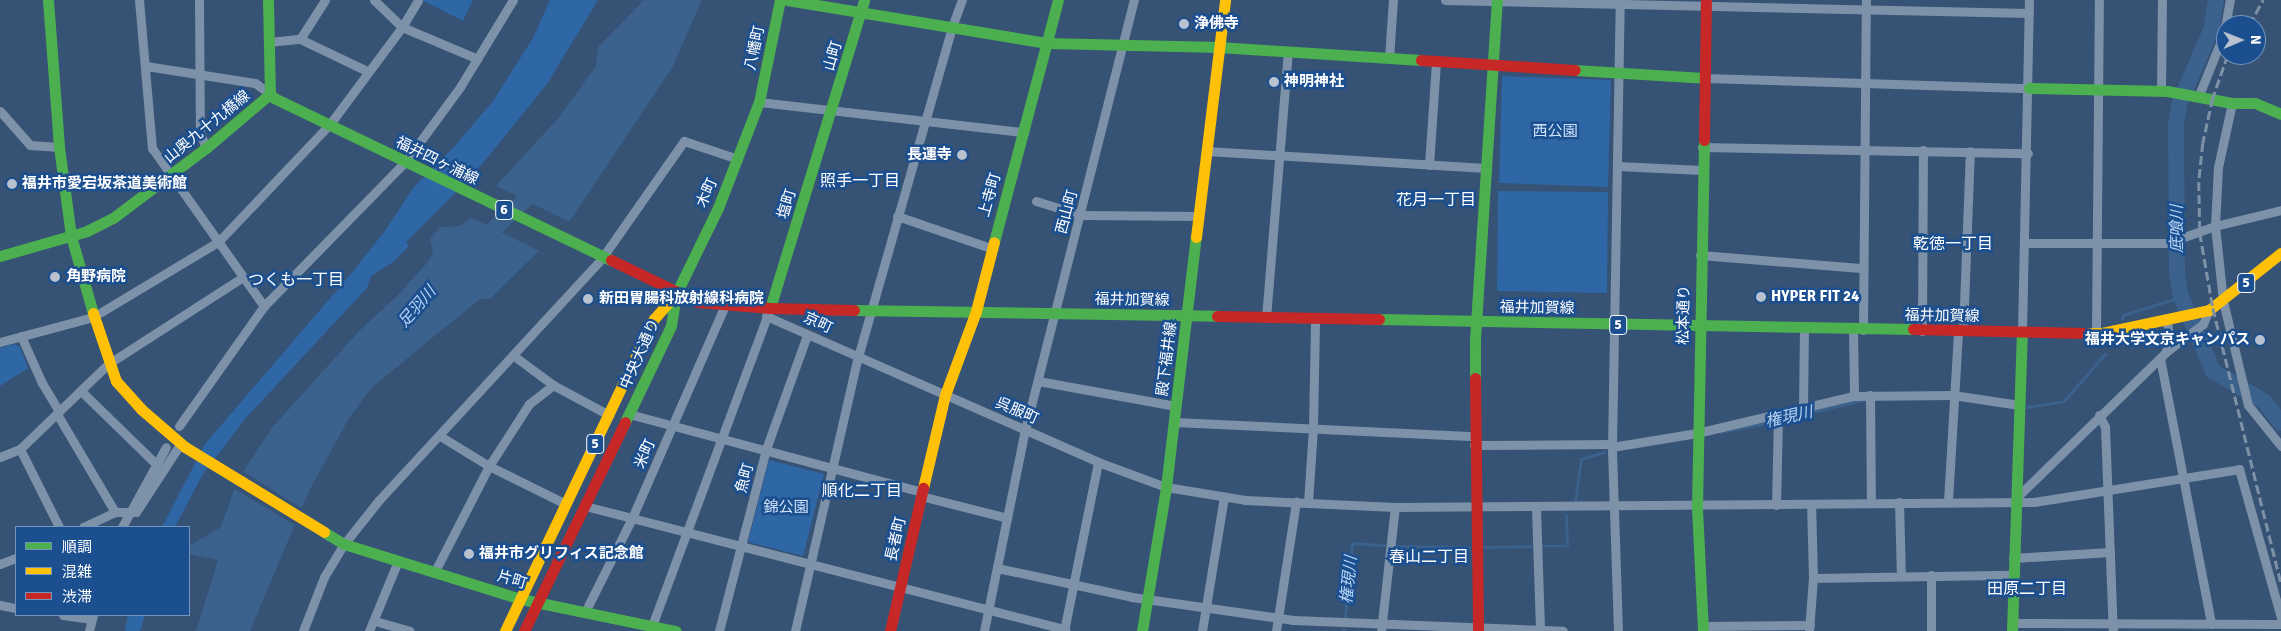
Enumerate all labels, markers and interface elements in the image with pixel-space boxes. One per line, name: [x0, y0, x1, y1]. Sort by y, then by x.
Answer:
place label: 浄佛寺: [1194, 15, 1239, 33]
north arrow: [2216, 15, 2266, 65]
marker: 浄佛寺: [1178, 18, 1190, 30]
street label: 八幡町: [742, 24, 768, 72]
text: N: [2247, 35, 2264, 45]
street label: 山町: [820, 39, 846, 73]
place label: 神明神社: [1284, 73, 1344, 91]
marker: 神明神社: [1268, 76, 1280, 88]
street label: 山奥九十九橋線: [161, 87, 253, 167]
park label: 西公園: [1533, 123, 1577, 141]
street label: 福井四ヶ浦線: [393, 133, 481, 189]
place label: 長運寺: [907, 146, 952, 164]
marker: 長運寺: [956, 149, 968, 161]
district label: 照手一丁目: [820, 171, 900, 191]
street label: 上寺町: [975, 171, 1005, 219]
place label: 福井市愛宕坂茶道美術館: [22, 175, 187, 193]
street label: 木町: [693, 176, 721, 210]
marker: 福井市愛宕坂茶道美術館: [6, 178, 18, 190]
street label: 塩町: [774, 187, 800, 221]
street label: 西山町: [1052, 188, 1082, 236]
district label: 花月一丁目: [1396, 190, 1476, 210]
road number: 6: [494, 198, 514, 222]
water label: 底喰川: [2167, 205, 2187, 253]
district label: 乾徳一丁目: [1913, 234, 1993, 254]
place label: 角野病院: [66, 268, 126, 286]
marker: 角野病院: [48, 270, 62, 284]
district label: つくも一丁目: [248, 270, 344, 290]
road number: 5: [2236, 272, 2256, 294]
water label: 足羽川: [394, 283, 440, 331]
street label: 松本通り: [1674, 285, 1694, 345]
place label: HYPER FIT 24: [1771, 288, 1859, 306]
place label: 新田胃腸科放射線科病院: [599, 290, 764, 308]
street label: 福井加賀線: [1094, 290, 1170, 310]
marker: HYPER FIT 24: [1755, 291, 1767, 303]
marker: 新田胃腸科放射線科病院: [581, 292, 595, 306]
street label: 福井加賀線: [1499, 298, 1575, 318]
street label: 福井加賀線: [1904, 306, 1980, 326]
street label: 京町: [801, 309, 835, 337]
road number: 5: [1608, 314, 1628, 336]
street label: 中央大通り: [617, 316, 663, 392]
street label: 殿下福井線: [1153, 321, 1181, 397]
place label: 福井大学文京キャンパス: [2085, 331, 2250, 349]
marker: 福井大学文京キャンパス: [2254, 334, 2266, 346]
street label: 呉服町: [993, 394, 1041, 428]
water label: 権現川: [1764, 403, 1814, 431]
road number: 5: [585, 432, 605, 456]
street label: 米町: [631, 437, 659, 471]
street label: 魚町: [732, 461, 758, 495]
district label: 順化二丁目: [822, 481, 902, 501]
park label: 錦公園: [764, 499, 808, 517]
street label: 長者町: [882, 515, 910, 563]
legend: [15, 526, 190, 616]
text: 順調: [62, 538, 92, 556]
place label: 福井市グリフィス記念館: [479, 545, 644, 563]
district label: 春山二丁目: [1389, 547, 1469, 567]
marker: 福井市グリフィス記念館: [463, 548, 475, 560]
water label: 権現川: [1337, 555, 1361, 605]
text: 混雑: [62, 563, 92, 581]
street label: 片町: [495, 567, 529, 593]
district label: 田原二丁目: [1987, 579, 2067, 599]
text: 渋滞: [62, 588, 92, 606]

